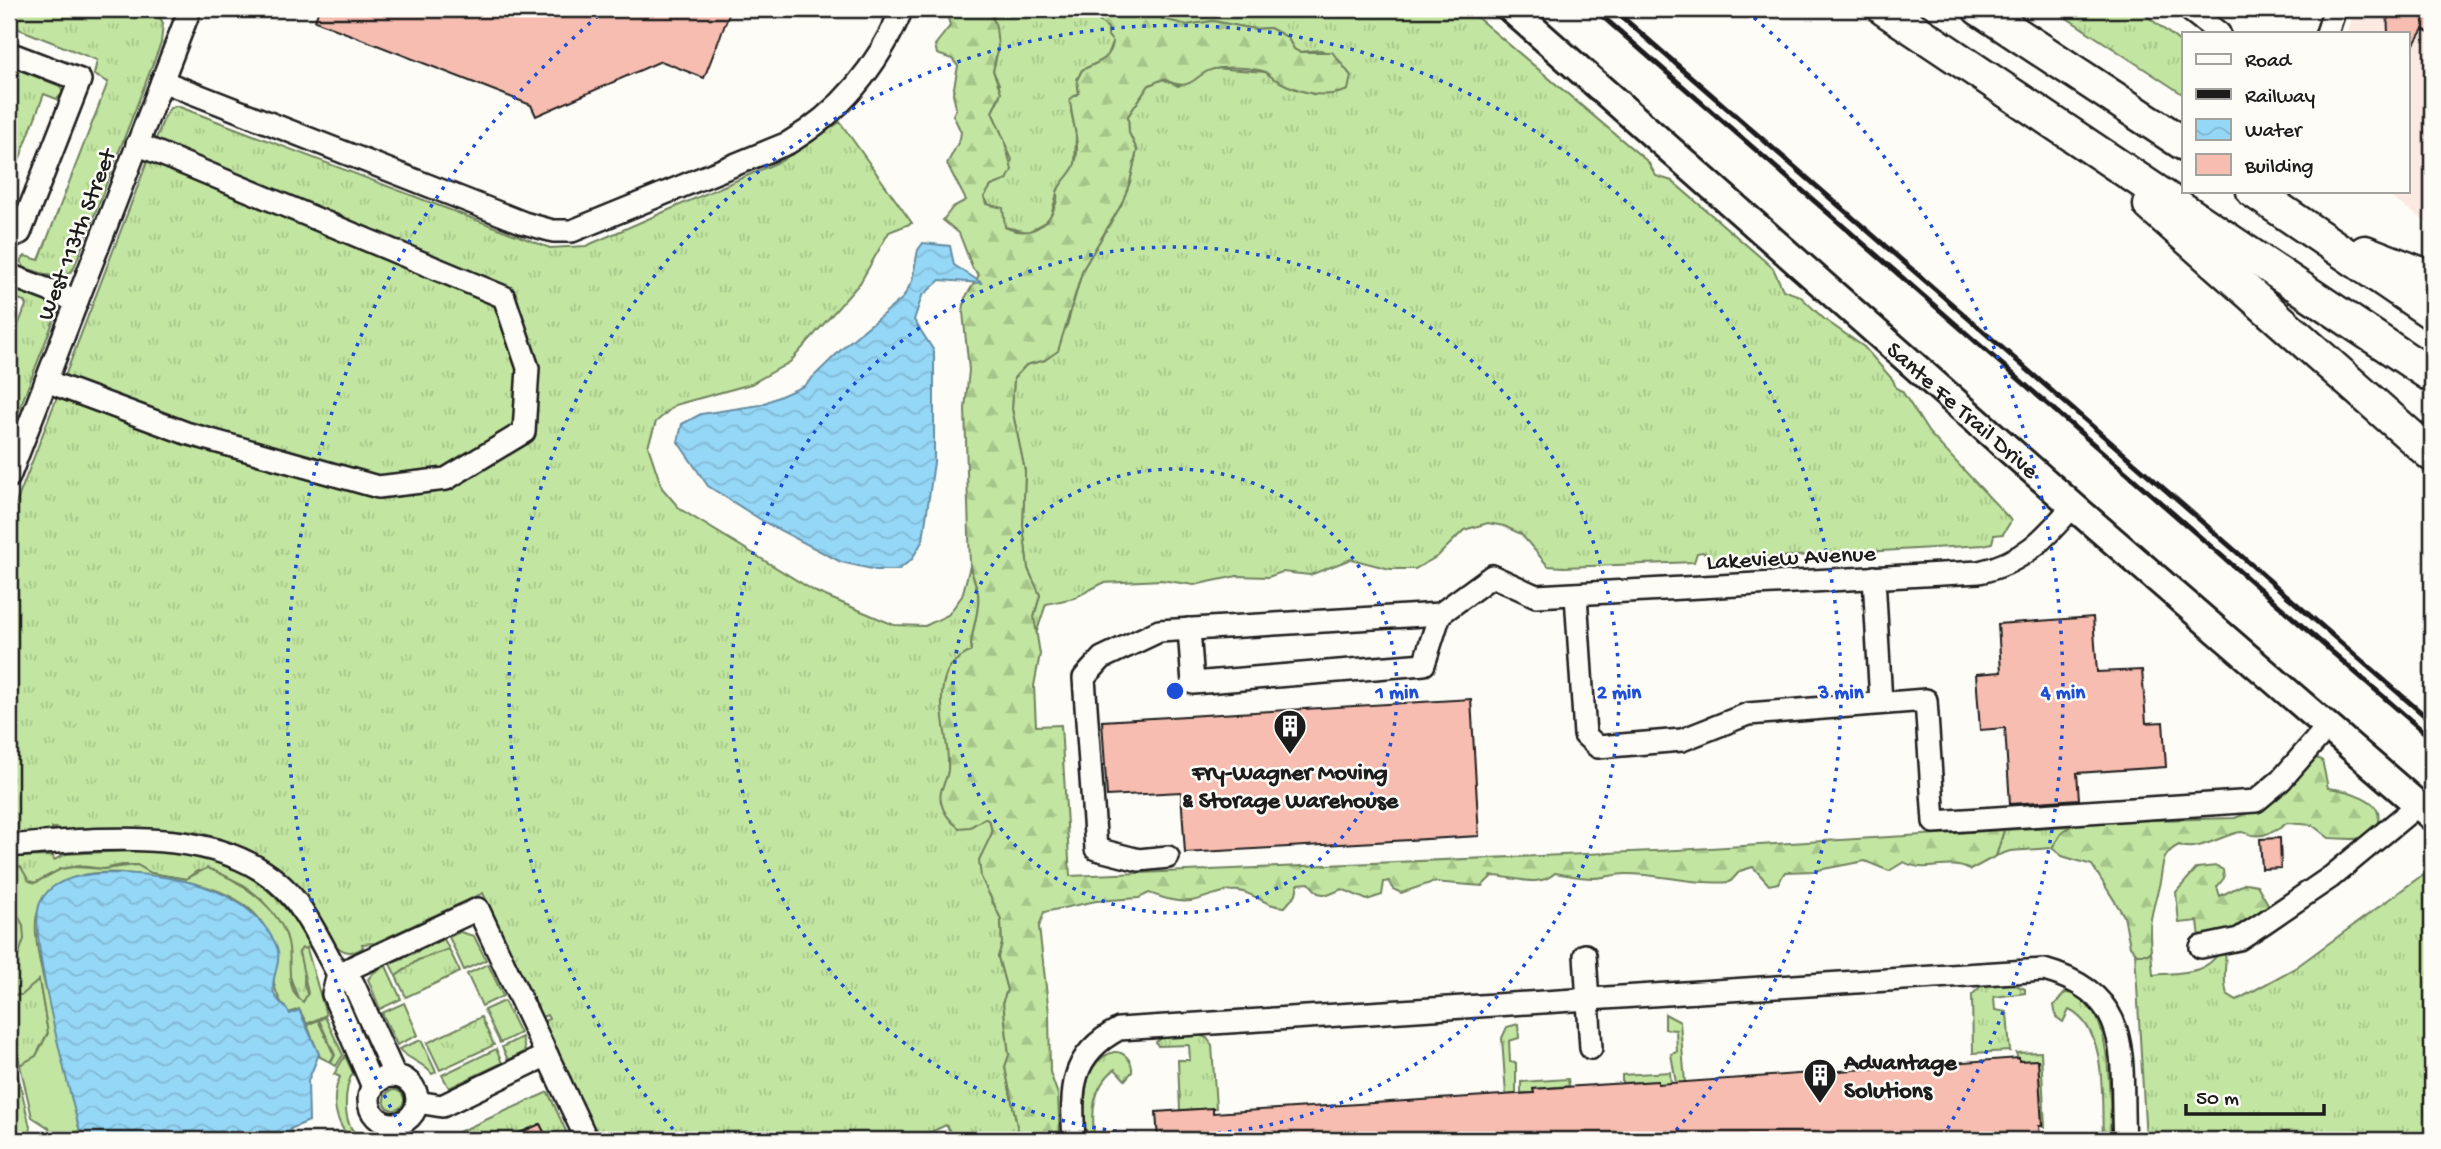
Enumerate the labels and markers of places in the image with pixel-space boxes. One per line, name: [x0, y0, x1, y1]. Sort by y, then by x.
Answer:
centre of rings: [1163, 679, 1187, 703]
building icon: Fry-Wagner Moving & Storage Warehouse: [1271, 707, 1309, 756]
place label: Fry-Wagner Moving & Storage Warehouse: [1182, 760, 1400, 817]
place label: Advantage Solutions: [1843, 1050, 1958, 1107]
building icon: Advantage Solutions: [1801, 1056, 1839, 1105]

